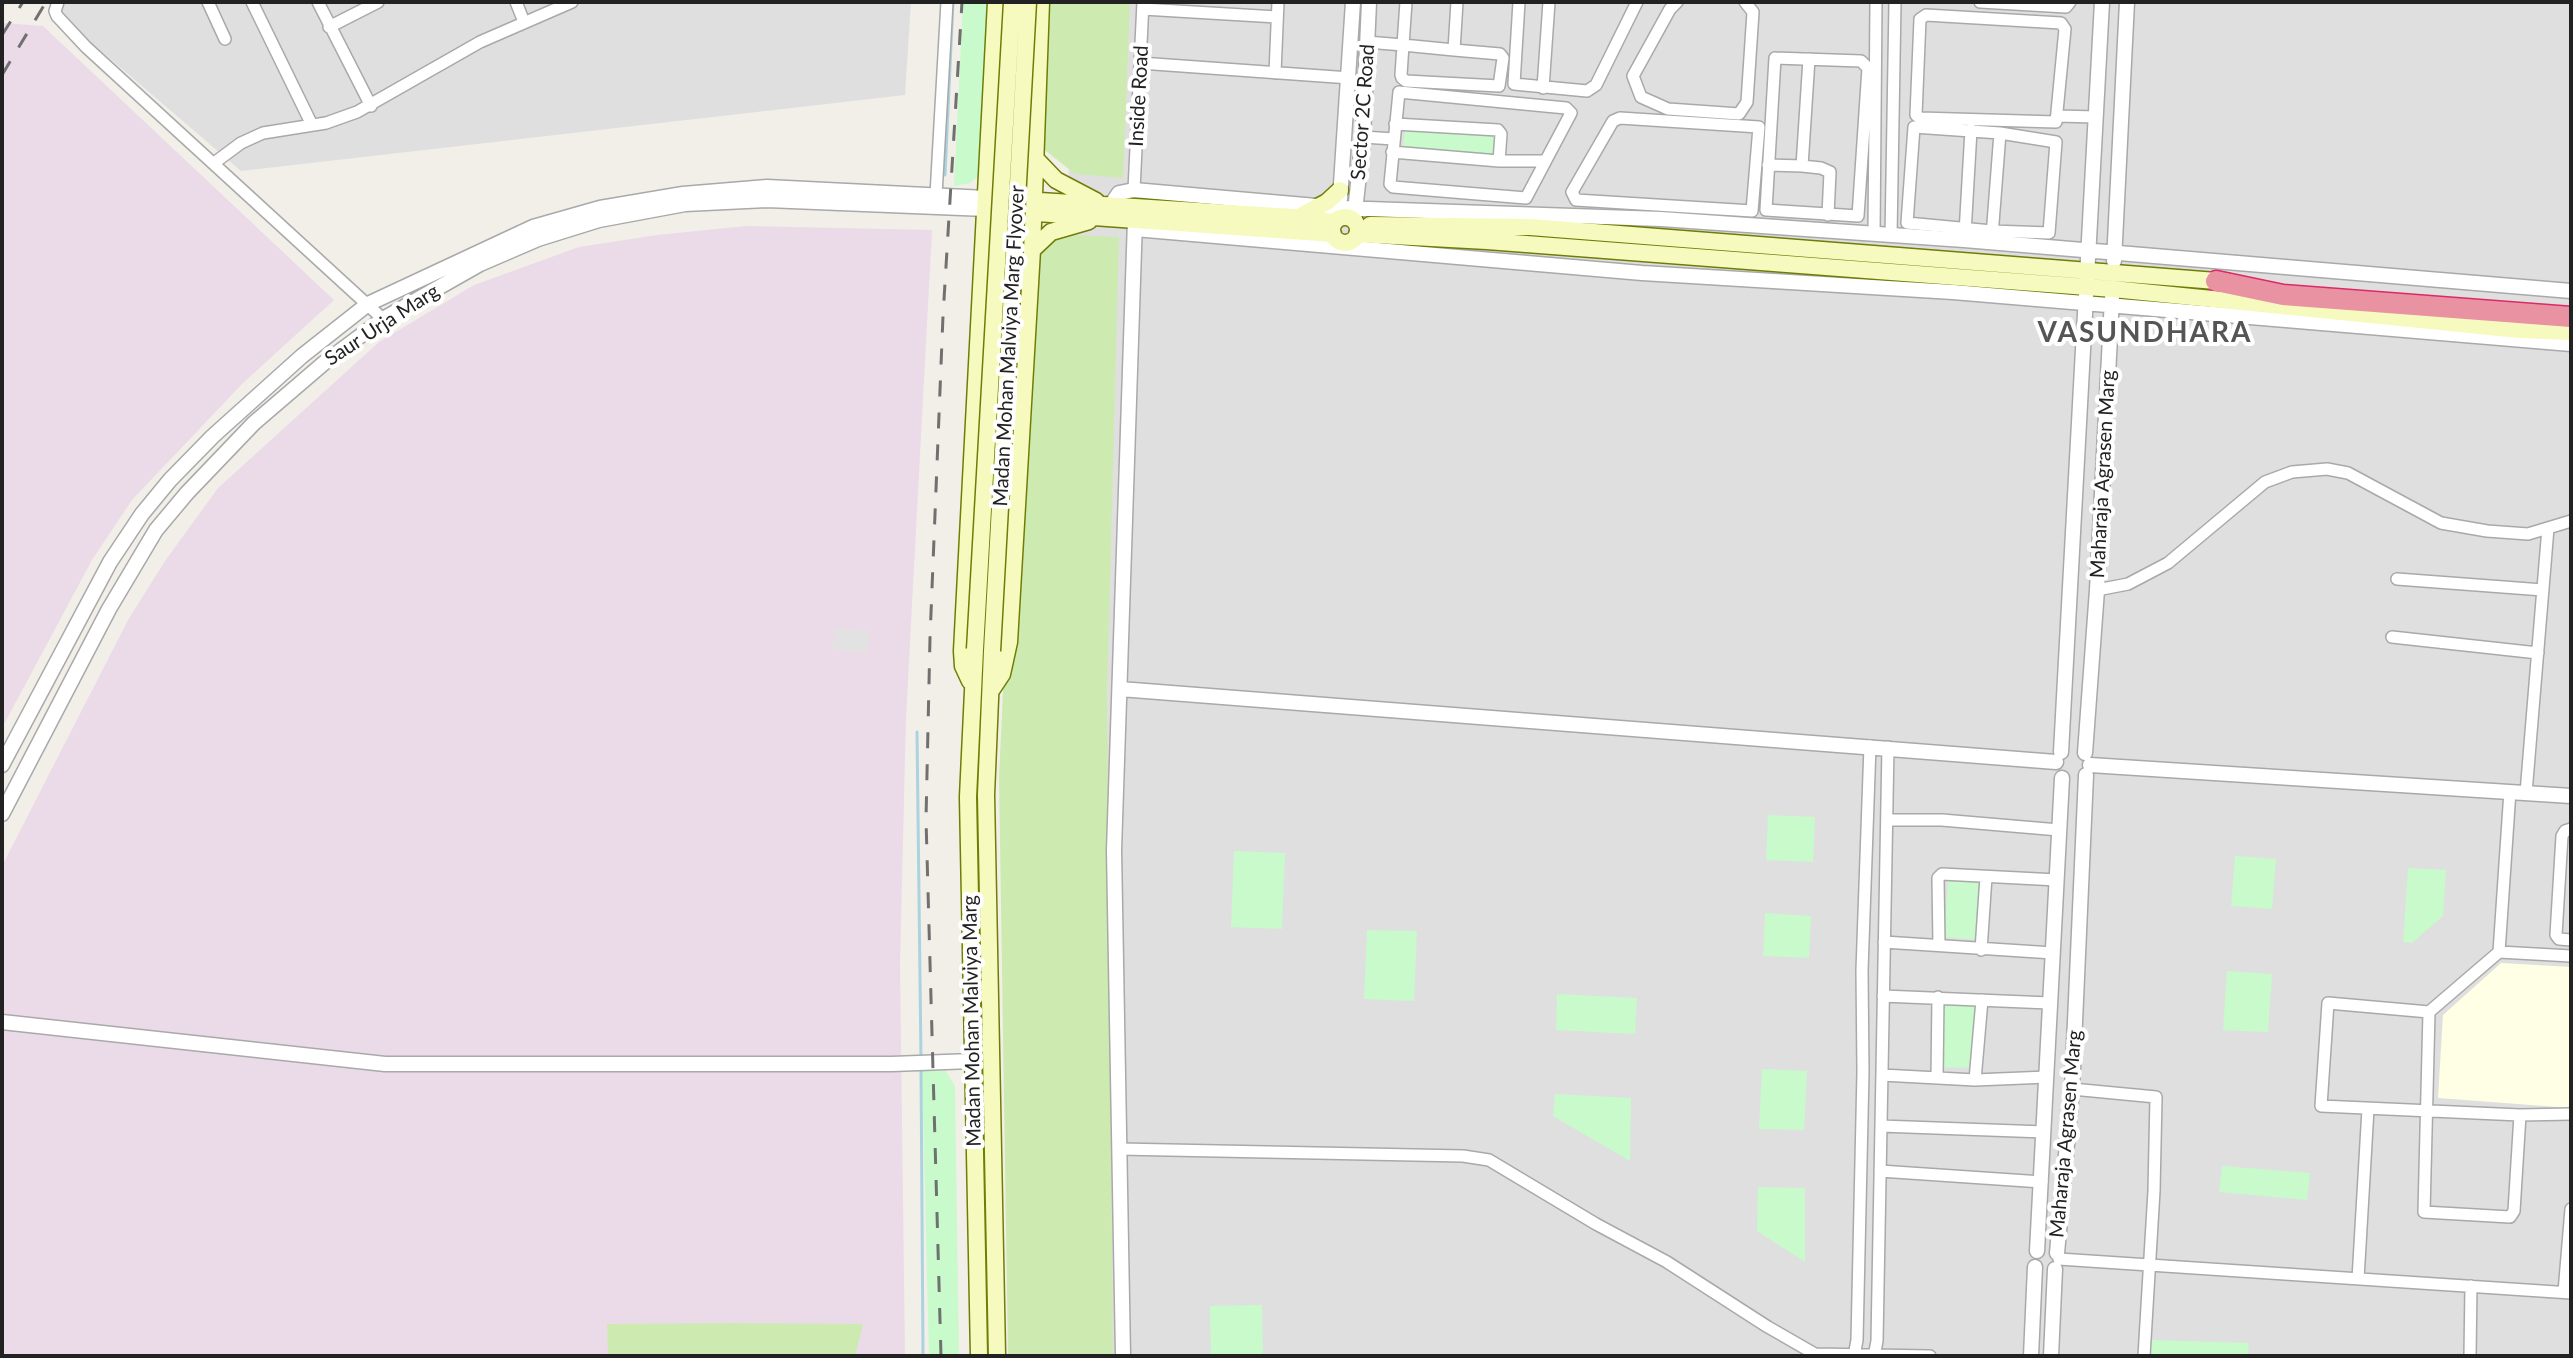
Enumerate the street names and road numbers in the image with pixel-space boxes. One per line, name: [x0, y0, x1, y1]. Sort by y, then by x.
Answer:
street label: Sector 2C Road: [1346, 43, 1380, 181]
street label: Inside Road: [1124, 45, 1154, 147]
street label: Madan Mohan Malviya Marg Flyover: [989, 185, 1029, 507]
street label: Saur Urja Marg: [320, 279, 444, 371]
street label: Maharaja Agrasen Marg: [2086, 369, 2120, 579]
street label: Madan Mohan Malviya Marg: [958, 895, 986, 1147]
street label: Maharaja Agrasen Marg: [2045, 1029, 2087, 1239]

